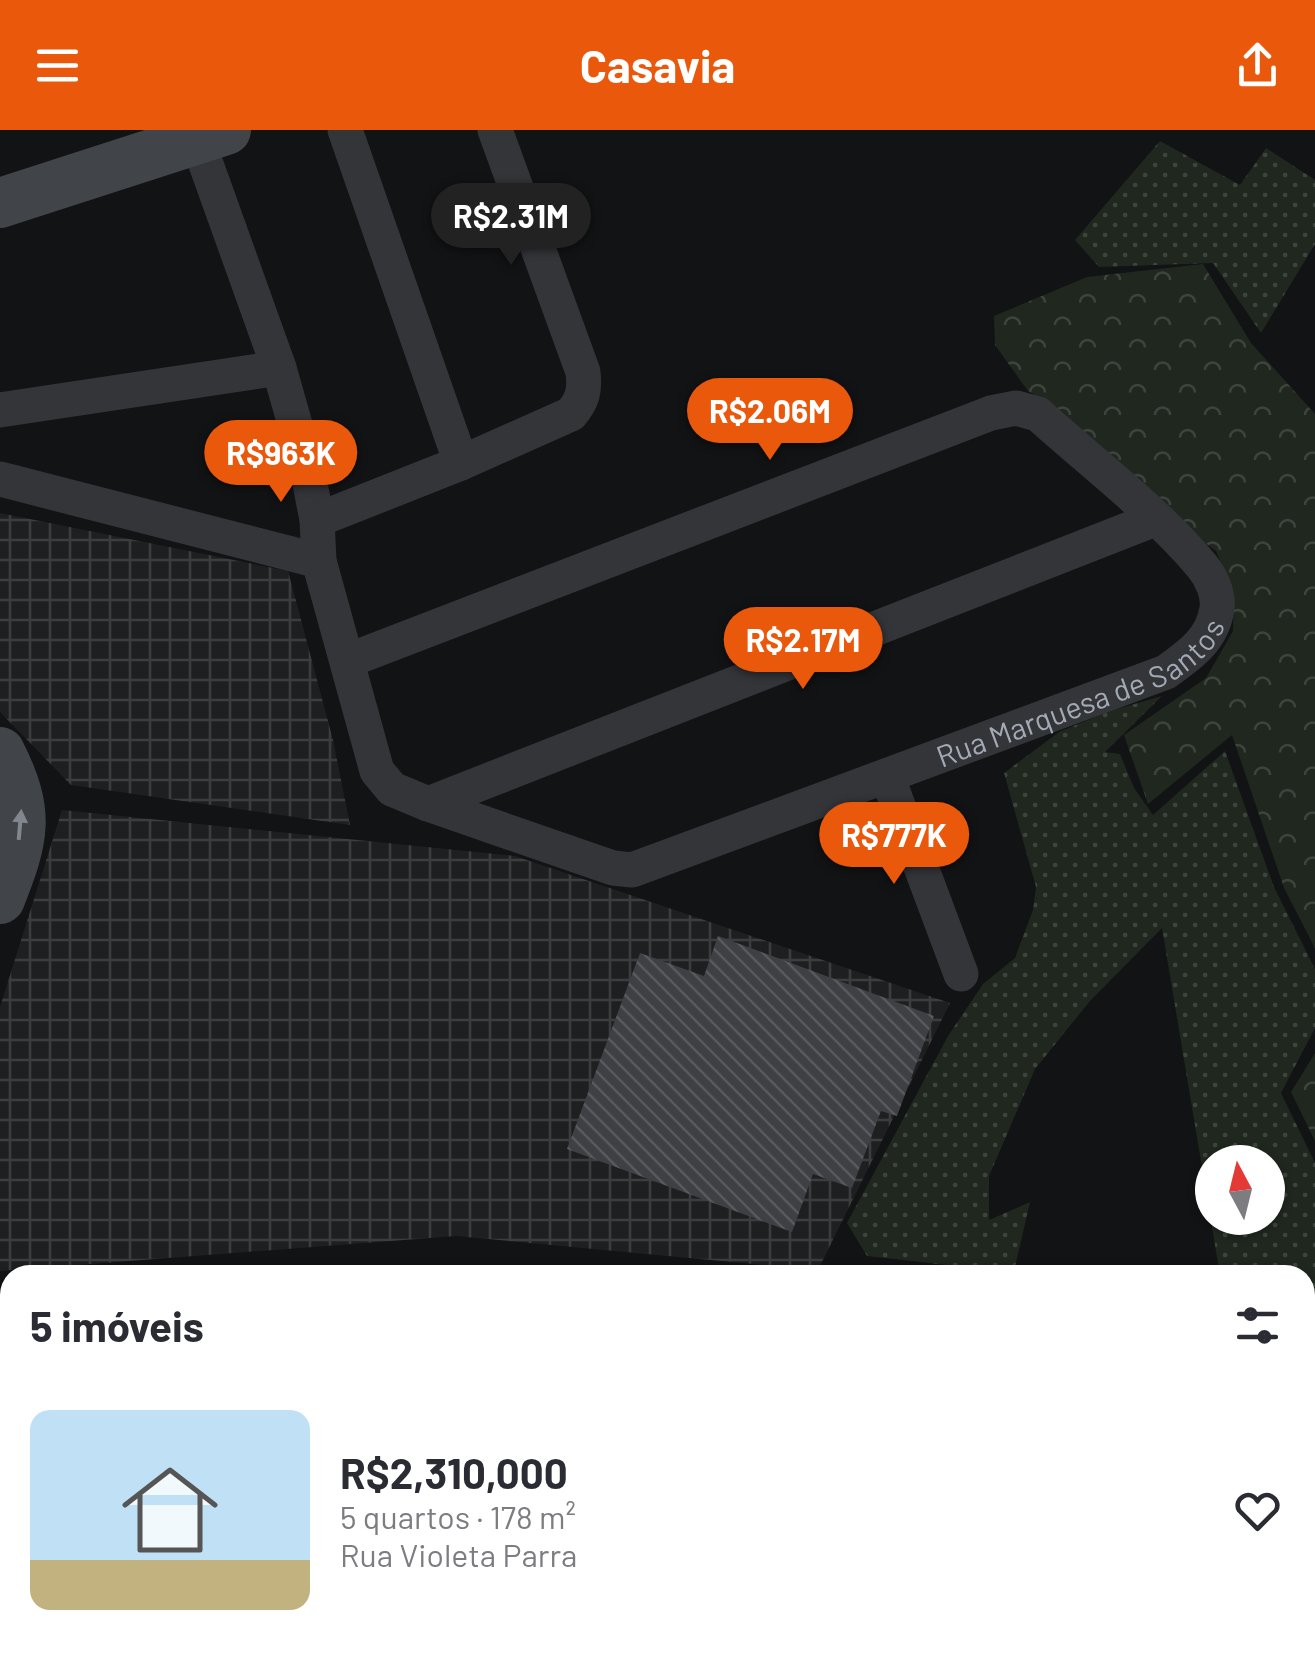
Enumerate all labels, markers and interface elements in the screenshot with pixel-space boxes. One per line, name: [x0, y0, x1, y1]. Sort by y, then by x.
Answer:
icon: menu: [30, 38, 85, 93]
text: Casavia: [580, 38, 735, 92]
icon: share: [1230, 38, 1285, 93]
pin: R$2.31M: [419, 183, 603, 268]
text: R$2.31M: [453, 196, 569, 234]
pin: R$2.06M: [678, 378, 862, 463]
text: R$2.06M: [709, 391, 831, 429]
pin: R$963K: [200, 420, 362, 505]
text: R$963K: [226, 433, 336, 471]
pin: R$2.17M: [711, 607, 895, 692]
street label: Rua Marquesa de Santos: [931, 613, 1231, 774]
text: R$2.17M: [746, 620, 860, 658]
pin: R$777K: [813, 802, 975, 887]
one-way arrow: [12, 809, 28, 840]
text: R$777K: [841, 815, 947, 853]
north arrow: [1195, 1145, 1285, 1235]
map controls: [1195, 1145, 1285, 1235]
icon: filters: [1230, 1298, 1285, 1353]
text: 5 imóveis: [30, 1300, 204, 1350]
text: R$2,310,000: [340, 1447, 568, 1497]
icon: home: [110, 1450, 230, 1570]
icon: heart: [1230, 1483, 1285, 1538]
text: 5 quartos · 178 m²: [340, 1497, 576, 1535]
text: Rua Violeta Parra: [340, 1535, 577, 1573]

